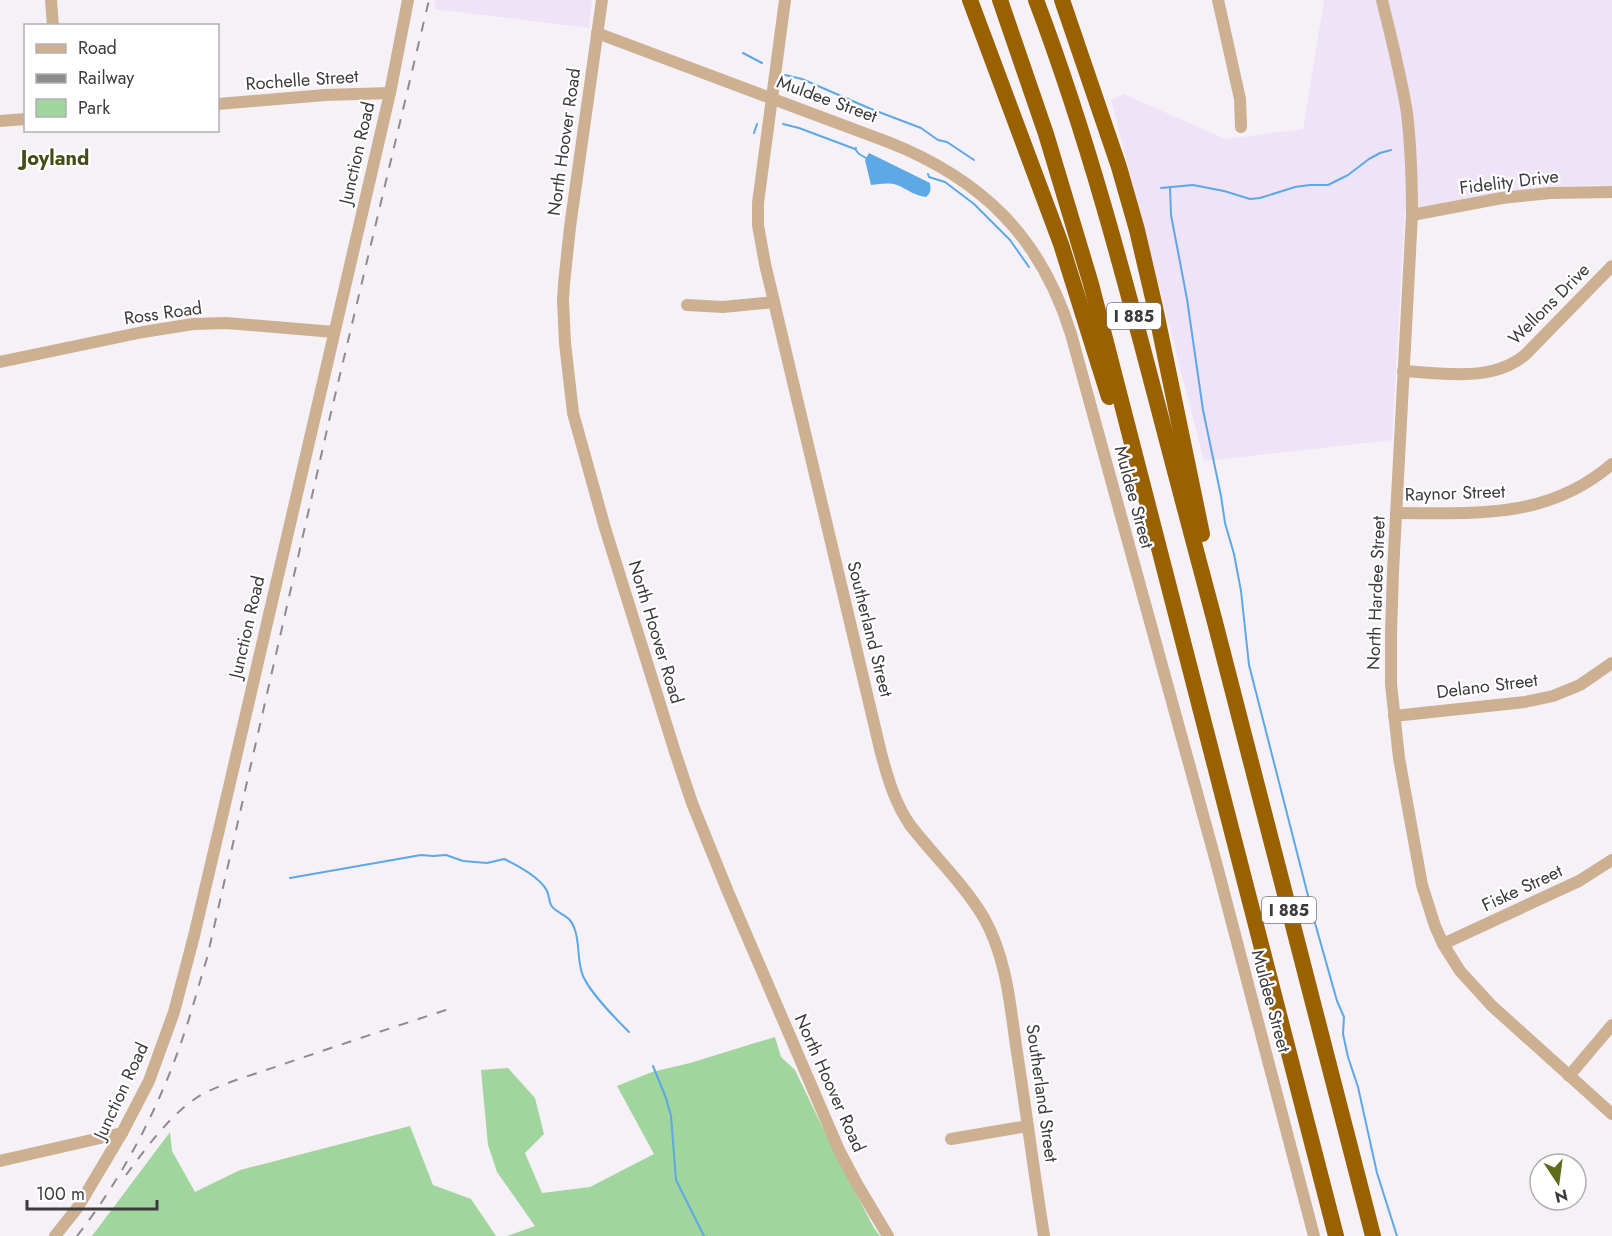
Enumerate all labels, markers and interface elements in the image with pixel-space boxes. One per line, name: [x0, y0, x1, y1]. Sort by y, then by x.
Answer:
legend: [24, 24, 219, 132]
text: Road: [78, 35, 117, 61]
street label: Rochelle Street: [245, 63, 360, 97]
text: Railway: [78, 65, 134, 91]
street label: North Hoover Road: [541, 67, 587, 217]
street label: Muldee Street: [773, 69, 882, 129]
text: Park: [78, 95, 110, 121]
street label: Junction Road: [332, 99, 381, 209]
district label: Joyland: [17, 144, 89, 173]
street label: Fidelity Drive: [1458, 163, 1560, 201]
street label: Wellons Drive: [1502, 257, 1596, 351]
street label: Ross Road: [122, 295, 204, 331]
road number: I 885: [1107, 303, 1161, 329]
street label: Muldee Street: [1108, 443, 1160, 552]
street label: Raynor Street: [1404, 478, 1506, 508]
street label: North Hardee Street: [1360, 515, 1392, 670]
street label: North Hoover Road: [622, 557, 690, 707]
street label: Southerland Street: [841, 558, 900, 700]
street label: Junction Road: [222, 573, 271, 683]
street label: Delano Street: [1435, 667, 1540, 705]
street label: Fiske Street: [1477, 858, 1567, 918]
road number: I 885: [1262, 897, 1316, 923]
street label: Muldee Street: [1245, 947, 1297, 1056]
street label: North Hoover Road: [788, 1010, 872, 1156]
street label: Southerland Street: [1019, 1022, 1065, 1164]
street label: Junction Road: [86, 1038, 155, 1146]
north arrow: [1528, 1152, 1588, 1212]
scale bar: [27, 1173, 158, 1211]
text: 100 m: [36, 1181, 85, 1207]
text: N: [1552, 1183, 1570, 1209]

